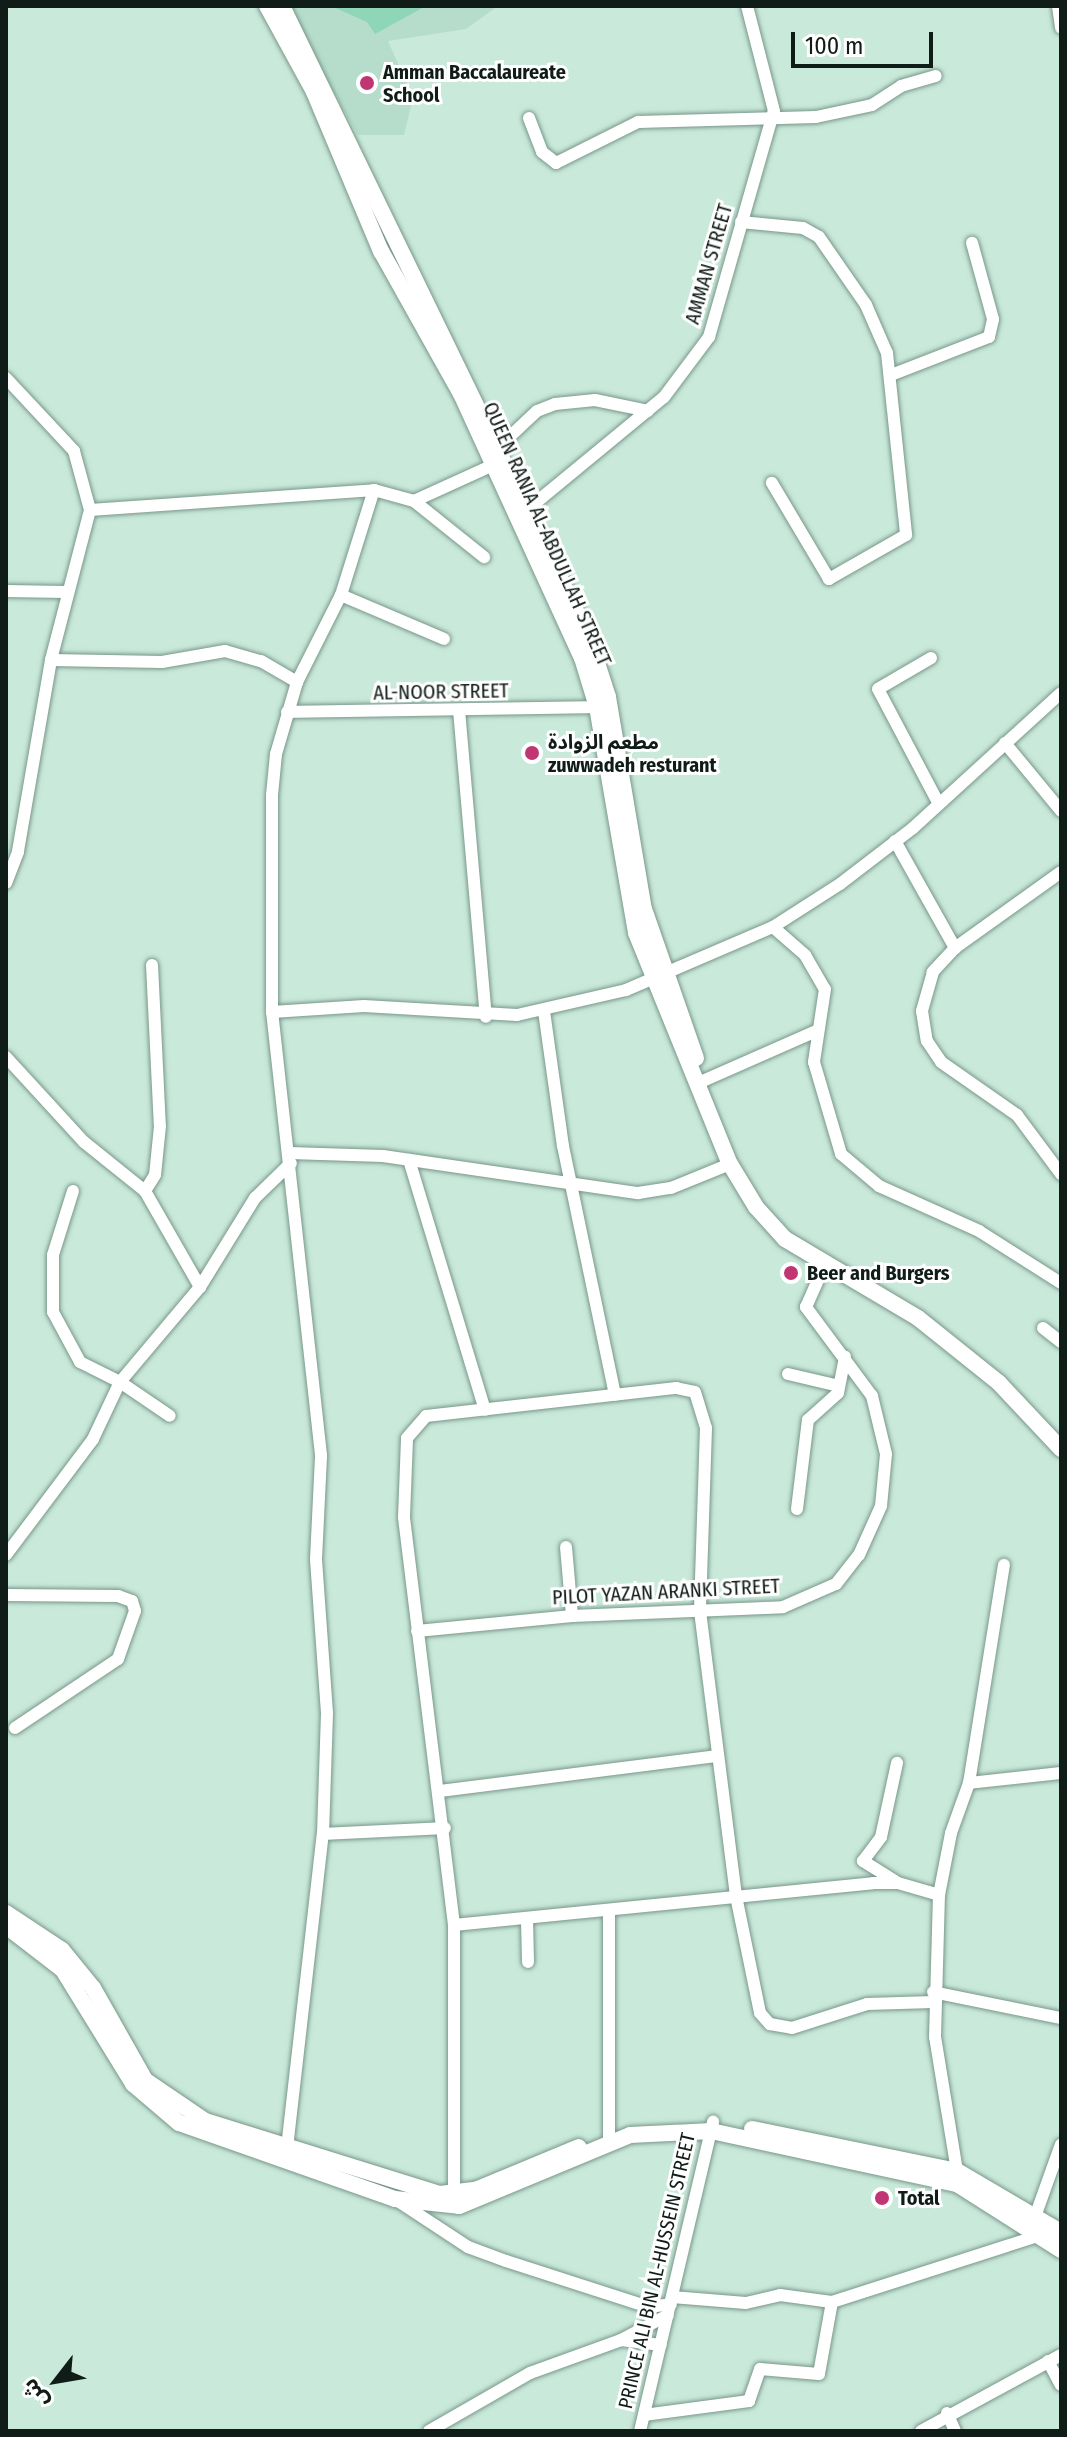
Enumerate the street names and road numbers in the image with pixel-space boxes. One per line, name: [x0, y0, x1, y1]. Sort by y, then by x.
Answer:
street label: AMMAN STREET: [680, 201, 738, 327]
street label: QUEEN RANIA AL-ABDULLAH STREET: [478, 398, 616, 670]
street label: AL-NOOR STREET: [373, 679, 509, 705]
street label: PILOT YAZAN ARANKI STREET: [552, 1574, 780, 1610]
street label: PRINCE ALI BIN AL-HUSSEIN STREET: [614, 2131, 700, 2411]

